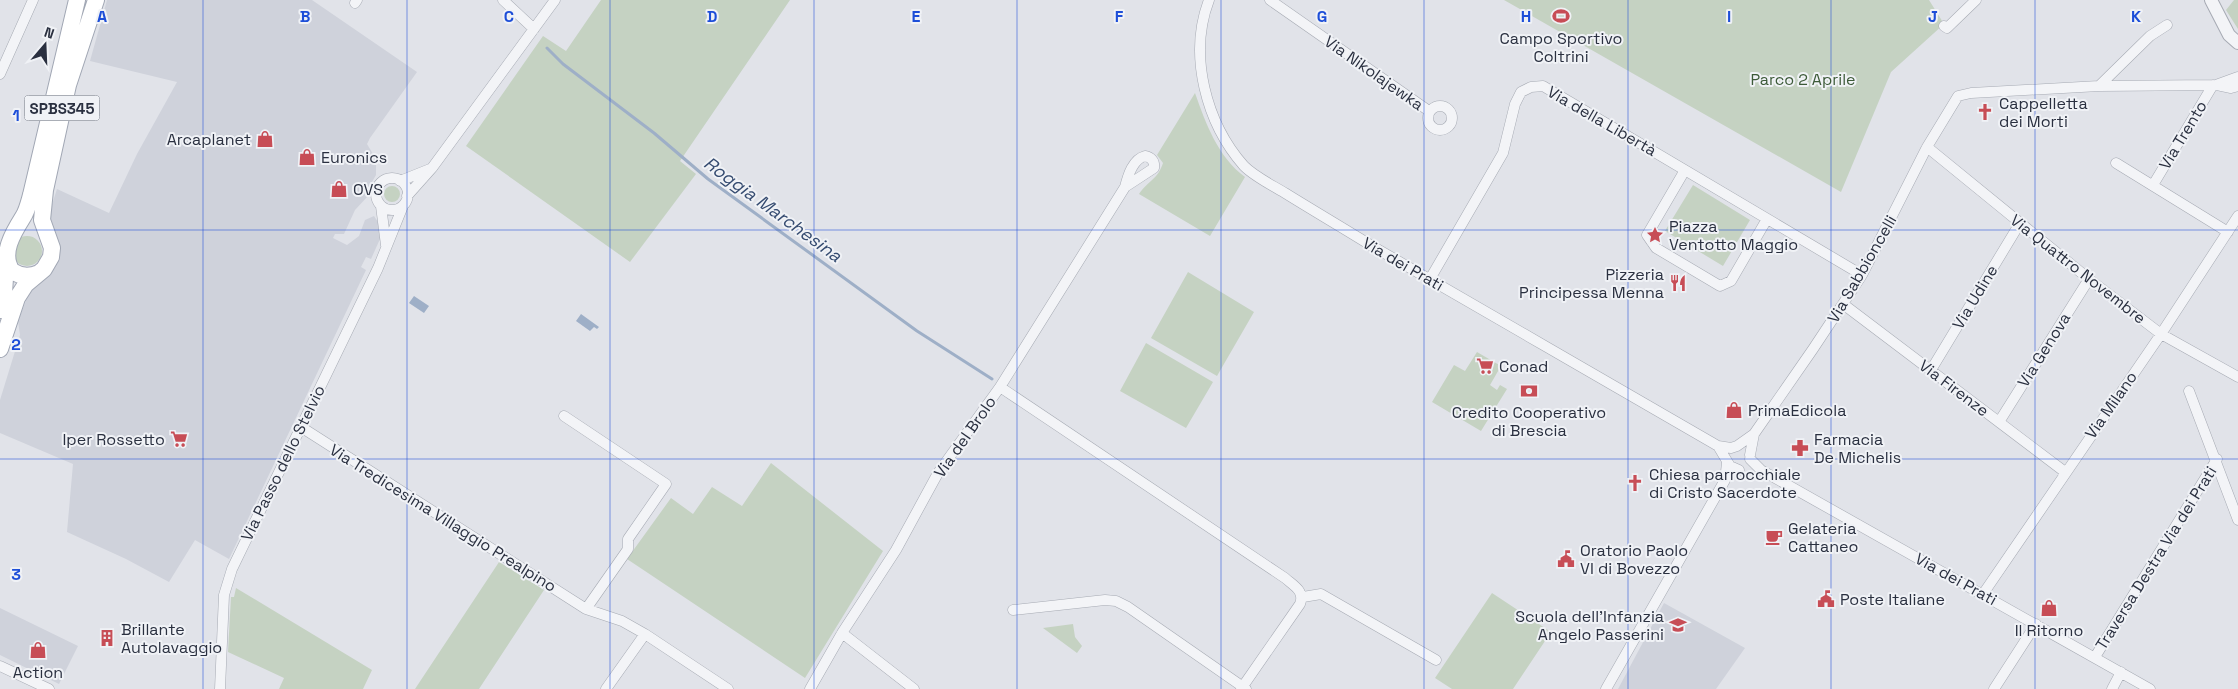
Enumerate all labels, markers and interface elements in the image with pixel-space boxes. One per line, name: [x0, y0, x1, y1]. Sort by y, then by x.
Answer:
text: A: [97, 6, 107, 27]
text: B: [300, 6, 310, 27]
text: C: [504, 6, 514, 27]
text: D: [707, 6, 717, 27]
text: E: [912, 6, 921, 27]
text: F: [1115, 6, 1124, 27]
text: G: [1317, 6, 1327, 27]
text: H: [1521, 6, 1531, 27]
sports icon: Campo Sportivo Coltrini: [1551, 6, 1571, 26]
text: I: [1727, 6, 1731, 27]
text: J: [1928, 6, 1938, 27]
text: K: [2131, 6, 2141, 27]
north arrow: [20, 20, 70, 70]
text: N: [42, 23, 57, 43]
place label: Campo Sportivo Coltrini: [1499, 28, 1623, 67]
street label: Via Nikolajewka: [1320, 31, 1428, 115]
park label: Parco 2 Aprile: [1750, 69, 1856, 90]
street label: Via della Libertà: [1543, 81, 1661, 161]
place label: Cappelletta dei Morti: [1999, 93, 2088, 132]
road number: SPBS345: [24, 96, 100, 120]
street label: Via Trento: [2154, 97, 2212, 173]
church icon: Cappelletta dei Morti: [1975, 102, 1995, 122]
text: 1: [12, 105, 20, 126]
place label: Arcaplanet: [167, 129, 251, 150]
shop icon: Arcaplanet: [255, 129, 275, 149]
shop icon: Euronics: [297, 147, 317, 167]
place label: Euronics: [321, 147, 387, 168]
water label: Roggia Marchesina: [699, 151, 847, 267]
shop icon: OVS: [329, 179, 349, 199]
place label: OVS: [353, 179, 383, 200]
street label: Via Quattro Novembre: [2006, 210, 2150, 328]
street label: Via Sabbioncelli: [1823, 211, 1901, 327]
place label: Piazza Ventotto Maggio: [1669, 216, 1798, 255]
place icon: Piazza Ventotto Maggio: [1645, 225, 1665, 245]
street label: Via dei Prati: [1359, 232, 1447, 296]
street label: Via Udine: [1948, 261, 2002, 333]
place label: Pizzeria Principessa Menna: [1519, 264, 1664, 303]
restaurant icon: Pizzeria Principessa Menna: [1668, 273, 1688, 293]
street label: Via Genova: [2013, 309, 2075, 391]
text: 2: [11, 334, 21, 355]
street label: Via Firenze: [1915, 355, 1993, 421]
supermarket icon: Conad: [1475, 356, 1495, 376]
place label: Conad: [1499, 356, 1548, 377]
street label: Via Milano: [2080, 367, 2142, 443]
bank icon: Credito Cooperativo di Brescia: [1519, 381, 1539, 401]
street label: Via Passo dello Stelvio: [236, 382, 330, 544]
street label: Via del Brolo: [929, 392, 1001, 482]
shop icon: PrimaEdicola: [1724, 400, 1744, 420]
place label: PrimaEdicola: [1748, 400, 1846, 421]
place label: Credito Cooperativo di Brescia: [1452, 402, 1606, 441]
place label: Iper Rossetto: [62, 429, 165, 450]
supermarket icon: Iper Rossetto: [169, 429, 189, 449]
place label: Farmacia De Michelis: [1814, 429, 1901, 468]
pharmacy icon: Farmacia De Michelis: [1790, 438, 1810, 458]
street label: Via Tredicesima Villaggio Prealpino: [326, 439, 560, 597]
street label: Traversa Destra Via dei Prati: [2091, 462, 2221, 654]
place label: Chiesa parrocchiale di Cristo Sacerdote: [1649, 464, 1801, 503]
church icon: Chiesa parrocchiale di Cristo Sacerdote: [1625, 473, 1645, 493]
place label: Gelateria Cattaneo: [1788, 518, 1858, 557]
cafe icon: Gelateria Cattaneo: [1764, 527, 1784, 547]
place label: Oratorio Paolo VI di Bovezzo: [1580, 540, 1688, 579]
street label: Via dei Prati: [1911, 548, 2001, 610]
public building icon: Oratorio Paolo VI di Bovezzo: [1556, 549, 1576, 569]
text: 3: [11, 564, 21, 585]
public building icon: Poste Italiane: [1816, 589, 1836, 609]
place label: Poste Italiane: [1840, 589, 1945, 610]
shop icon: Il Ritorno: [2039, 598, 2059, 618]
place label: Scuola dell'Infanzia Angelo Passerini: [1515, 606, 1664, 645]
school or university icon: Scuola dell'Infanzia Angelo Passerini: [1668, 615, 1688, 635]
place label: Brillante Autolavaggio: [121, 619, 222, 658]
place label: Il Ritorno: [2015, 620, 2083, 641]
building icon: Brillante Autolavaggio: [97, 628, 117, 648]
shop icon: Action: [28, 640, 48, 660]
place label: Action: [13, 662, 63, 683]

